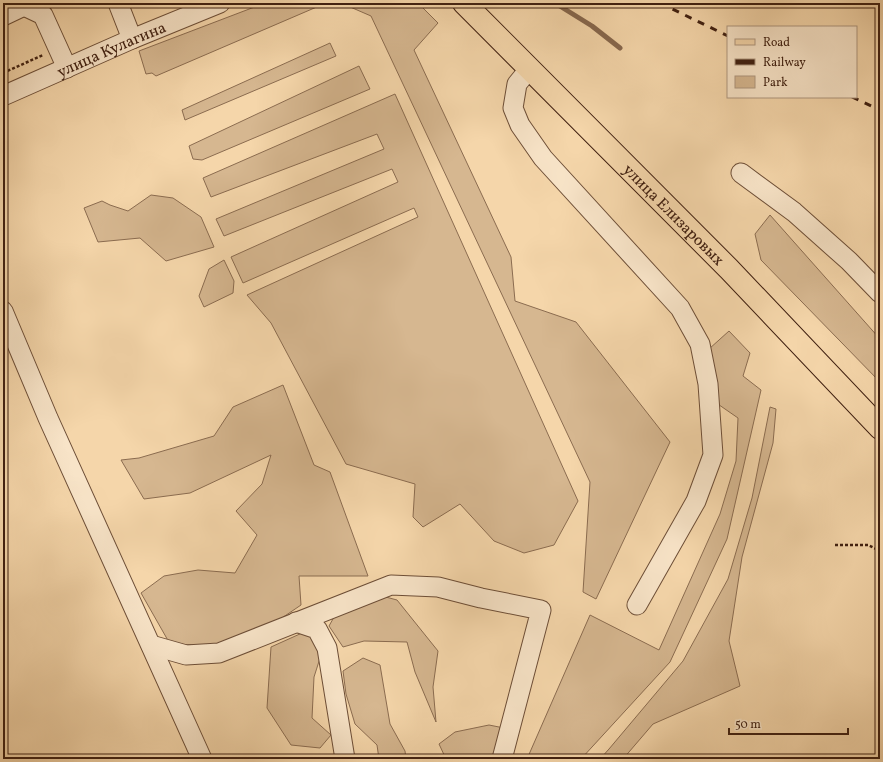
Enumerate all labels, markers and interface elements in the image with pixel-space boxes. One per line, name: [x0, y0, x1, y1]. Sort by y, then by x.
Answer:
street label: улица Кулагина: [54, 17, 170, 84]
legend: [727, 26, 857, 98]
text: Road: [763, 35, 790, 51]
text: Railway: [763, 55, 806, 71]
text: Park: [763, 75, 788, 91]
street label: улица Елизаровых: [617, 160, 729, 271]
scale bar: [729, 710, 848, 736]
text: 50 m: [735, 717, 761, 733]

